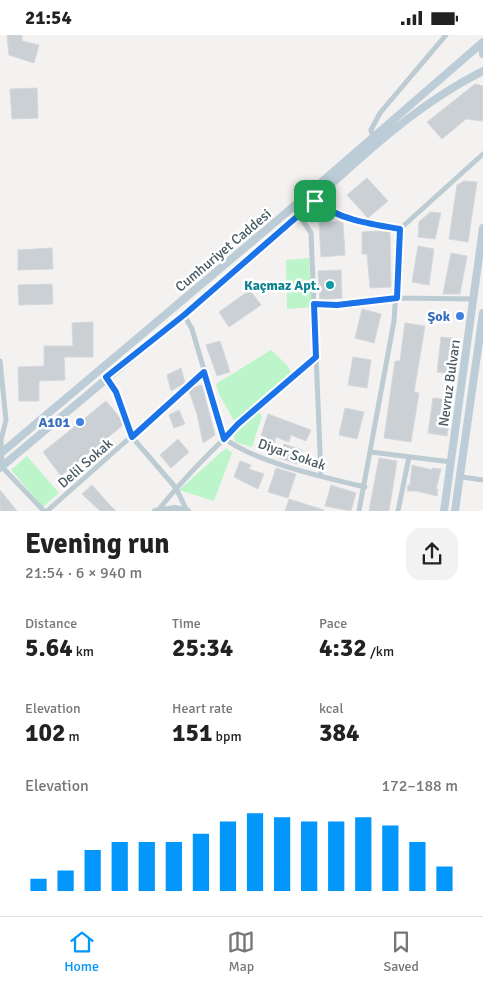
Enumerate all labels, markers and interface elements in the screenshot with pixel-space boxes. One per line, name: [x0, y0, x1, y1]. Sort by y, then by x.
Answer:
text: 21:54: [25, 6, 72, 30]
pin: [294, 180, 336, 222]
icon: arrive: [301, 187, 329, 215]
street label: Cumhuriyet Caddesi: [172, 205, 275, 295]
place label: Kaçmaz Apt.: [244, 277, 320, 294]
marker: Kaçmaz Apt.: [324, 279, 336, 291]
place label: Şok: [428, 308, 451, 325]
marker: Şok: [454, 310, 466, 322]
street label: Nevruz Bulvarı: [435, 339, 464, 428]
place label: A101: [38, 414, 70, 431]
marker: A101: [74, 416, 86, 428]
street label: Delil Sokak: [54, 435, 116, 492]
street label: Diyar Sokak: [256, 435, 328, 474]
text: Evening run: [25, 527, 170, 561]
button: share: [406, 528, 458, 580]
text: 21:54 · 6 × 940 m: [25, 563, 142, 583]
text: Distance: [25, 615, 77, 632]
text: Time: [172, 615, 201, 632]
text: Pace: [319, 615, 347, 632]
text: 5.64: [25, 632, 73, 663]
text: 25:34: [172, 632, 233, 663]
text: 4:32: [319, 632, 367, 663]
text: km: [73, 643, 94, 660]
text: /km: [367, 643, 394, 660]
text: Elevation: [25, 700, 81, 717]
text: Heart rate: [172, 700, 233, 717]
text: kcal: [319, 700, 344, 717]
text: 102: [25, 717, 66, 748]
text: 151: [172, 717, 213, 748]
text: 384: [319, 717, 360, 748]
text: m: [66, 728, 80, 745]
text: bpm: [213, 728, 242, 745]
text: Elevation: [25, 776, 89, 796]
text: 172–188 m: [381, 776, 458, 796]
tab: Home: [64, 928, 99, 975]
tab: Map: [227, 928, 255, 975]
tab: Saved: [384, 928, 419, 975]

